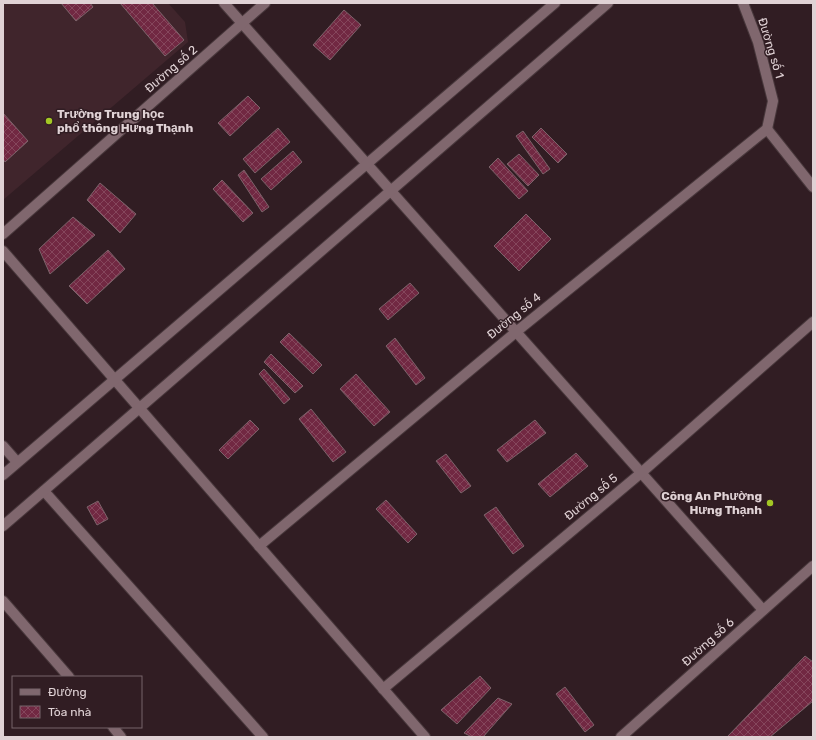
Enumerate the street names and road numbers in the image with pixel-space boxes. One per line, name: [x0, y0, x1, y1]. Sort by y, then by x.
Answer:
street label: Đường số 1: [755, 16, 787, 80]
street label: Đường số 2: [142, 42, 200, 95]
street label: Đường số 4: [484, 289, 544, 342]
street label: Đường số 5: [561, 470, 620, 523]
street label: Đường số 6: [679, 615, 737, 669]

